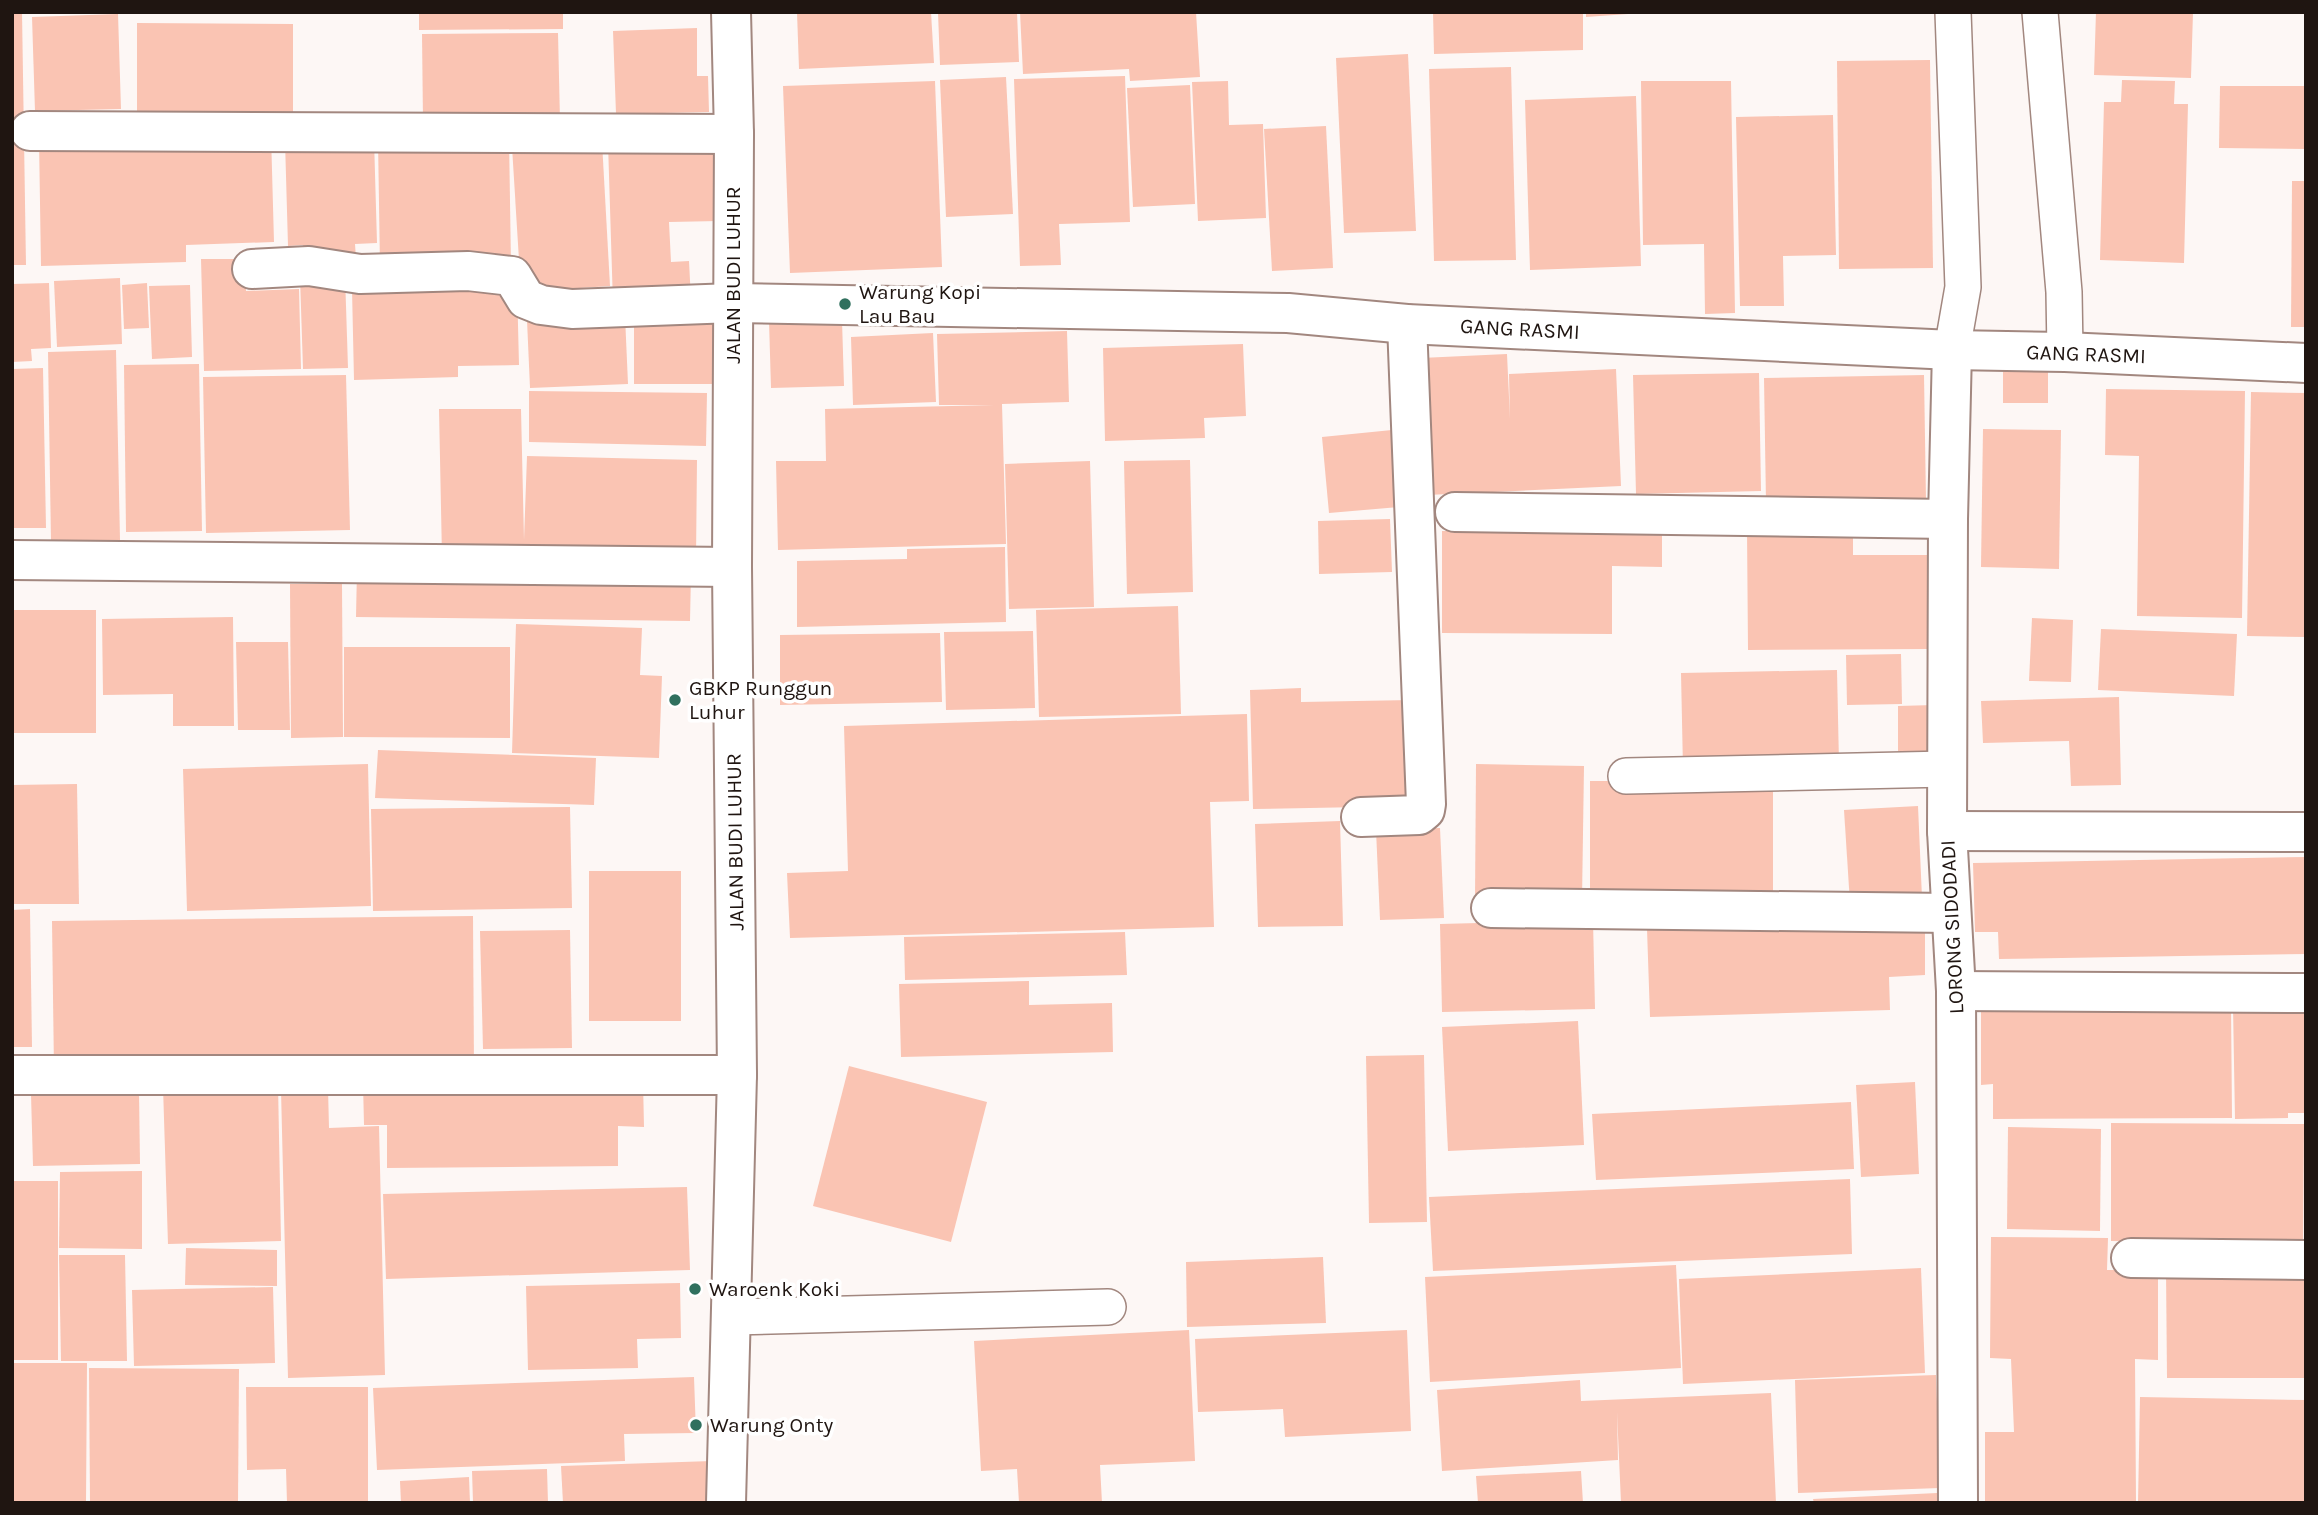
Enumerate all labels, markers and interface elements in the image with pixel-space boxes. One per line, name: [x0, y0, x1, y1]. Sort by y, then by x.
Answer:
street label: JALAN BUDI LUHUR: [721, 186, 745, 364]
place label: Warung Kopi Lau Bau: [859, 280, 981, 328]
marker: Warung Kopi Lau Bau: [837, 296, 853, 312]
street label: GANG RASMI: [1460, 314, 1580, 344]
street label: GANG RASMI: [2026, 340, 2146, 368]
place label: GBKP Runggun Luhur: [689, 676, 832, 724]
marker: GBKP Runggun Luhur: [667, 692, 683, 708]
street label: JALAN BUDI LUHUR: [721, 753, 749, 931]
street label: LORONG SIDODADI: [1935, 839, 1969, 1015]
place label: Waroenk Koki: [709, 1277, 840, 1301]
marker: Waroenk Koki: [687, 1281, 703, 1297]
place label: Warung Onty: [710, 1413, 834, 1437]
marker: Warung Onty: [688, 1417, 704, 1433]

